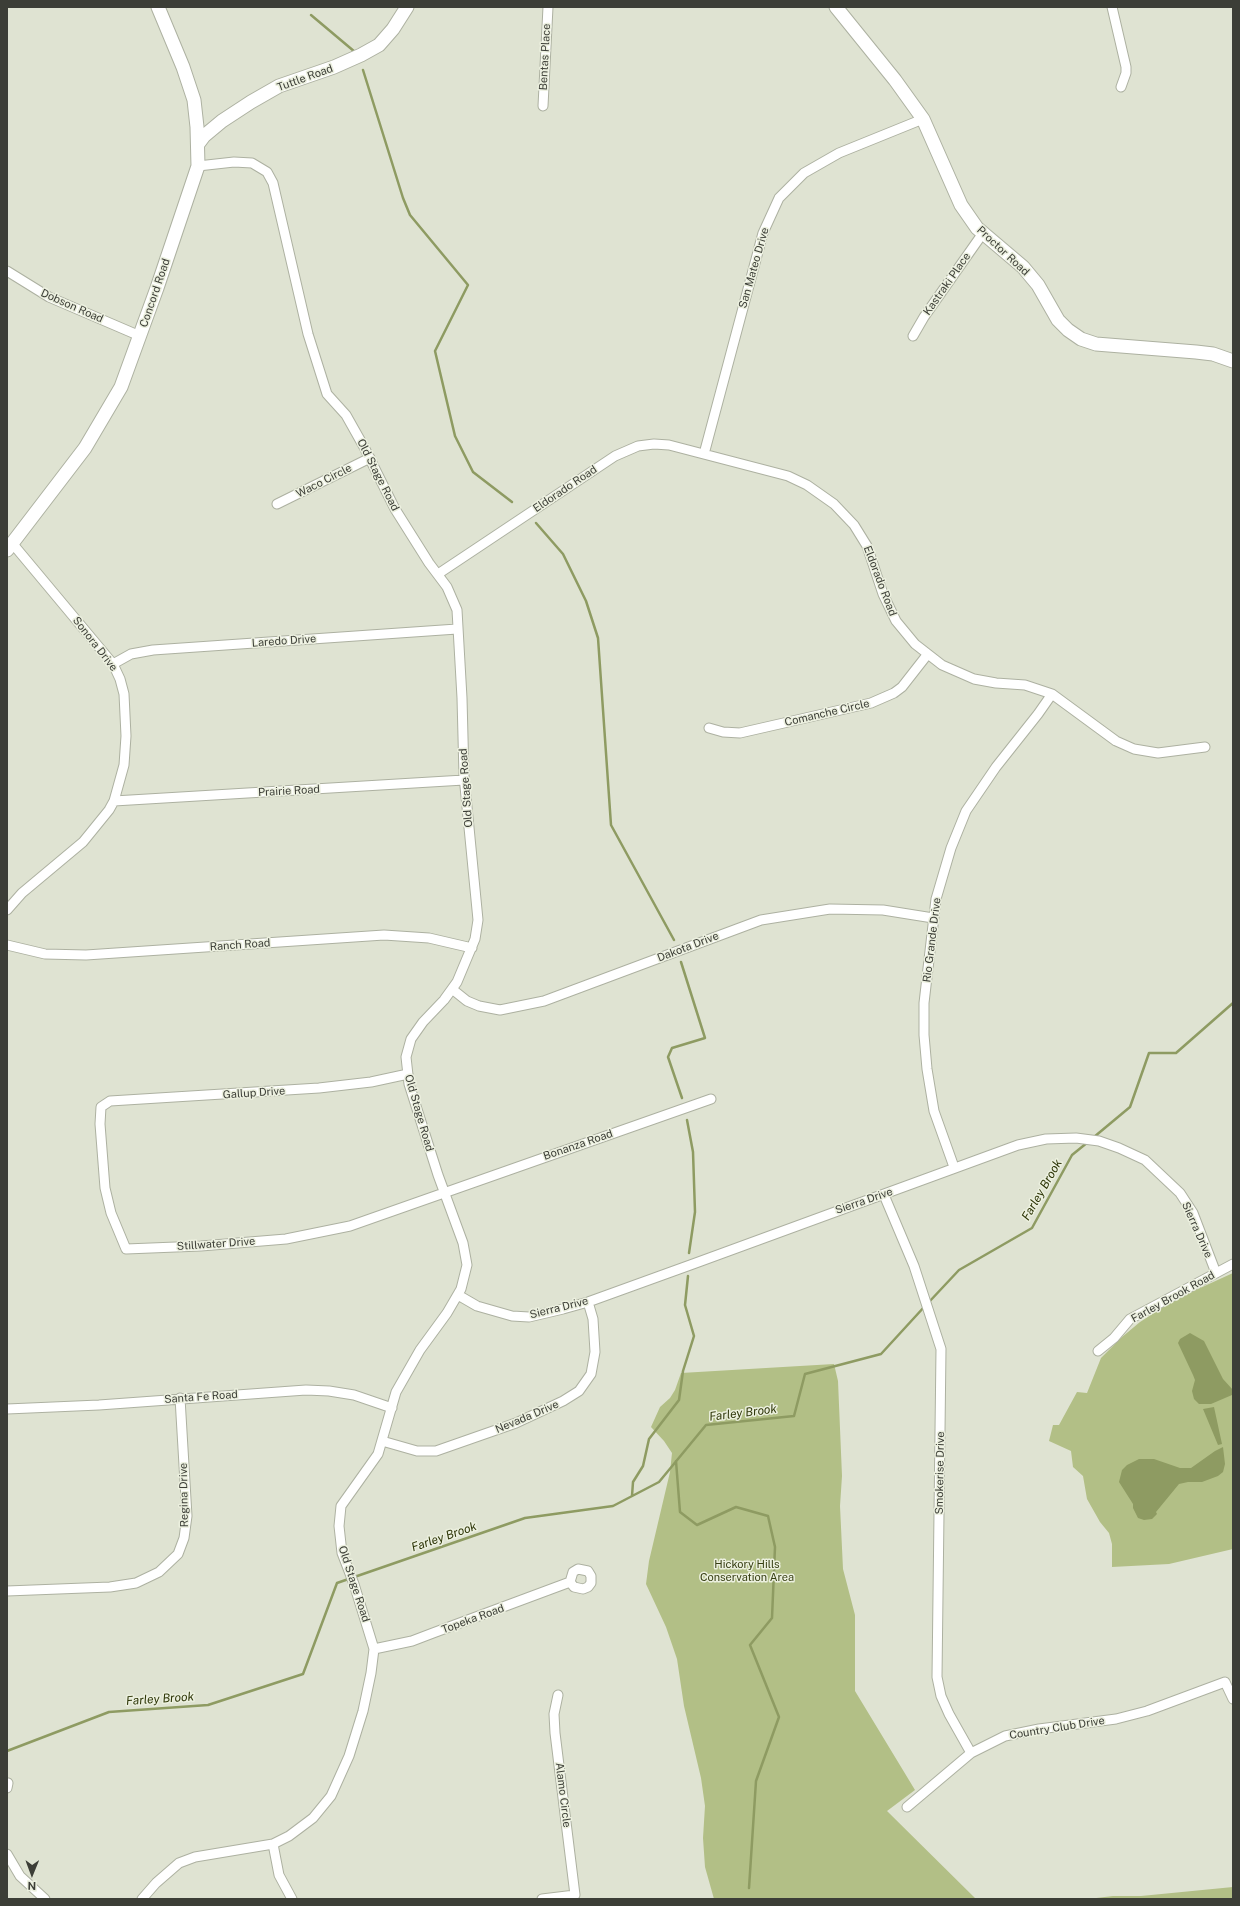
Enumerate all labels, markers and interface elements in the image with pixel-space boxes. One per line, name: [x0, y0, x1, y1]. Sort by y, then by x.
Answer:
street label: Bentas Place: [537, 23, 553, 91]
street label: Tuttle Road: [275, 62, 335, 94]
street label: Proctor Road: [974, 223, 1032, 279]
street label: San Mateo Drive: [736, 226, 772, 310]
street label: Kastraki Place: [921, 250, 973, 318]
street label: Concord Road: [137, 257, 173, 329]
street label: Dobson Road: [39, 286, 105, 326]
street label: Old Stage Road: [354, 437, 402, 513]
street label: Waco Circle: [294, 461, 354, 501]
street label: Eldorado Road: [531, 463, 599, 515]
street label: Eldorado Road: [861, 544, 899, 618]
street label: Sonora Drive: [70, 614, 120, 674]
street label: Laredo Drive: [251, 632, 317, 650]
street label: Comanche Circle: [783, 697, 871, 729]
street label: Old Stage Road: [457, 748, 475, 828]
street label: Prairie Road: [258, 783, 320, 799]
street label: Rio Grande Drive: [920, 897, 944, 983]
street label: Dakota Drive: [655, 929, 721, 965]
street label: Ranch Road: [209, 936, 271, 954]
street label: Old Stage Road: [402, 1073, 436, 1153]
street label: Gallup Drive: [222, 1084, 286, 1102]
street label: Bonanza Road: [542, 1127, 614, 1163]
water label: Farley Brook: [1019, 1157, 1065, 1223]
street label: Sierra Drive: [834, 1185, 894, 1217]
street label: Sierra Drive: [1179, 1200, 1215, 1260]
street label: Stillwater Drive: [176, 1235, 256, 1253]
street label: Farley Brook Road: [1129, 1269, 1217, 1325]
street label: Sierra Drive: [528, 1294, 590, 1322]
street label: Santa Fe Road: [164, 1388, 238, 1406]
street label: Nevada Drive: [493, 1398, 561, 1436]
water label: Farley Brook: [708, 1402, 778, 1424]
street label: Smokerise Drive: [933, 1431, 947, 1515]
street label: Regina Drive: [177, 1463, 191, 1527]
water label: Farley Brook: [409, 1519, 479, 1555]
street label: Old Stage Road: [335, 1544, 373, 1624]
park label: Hickory Hills Conservation Area: [700, 1558, 794, 1584]
street label: Topeka Road: [440, 1602, 506, 1636]
water label: Farley Brook: [126, 1689, 194, 1709]
street label: Country Club Drive: [1008, 1714, 1106, 1742]
street label: Alamo Circle: [552, 1762, 574, 1828]
north arrow: [12, 1854, 52, 1894]
text: N: [27, 1880, 36, 1892]

